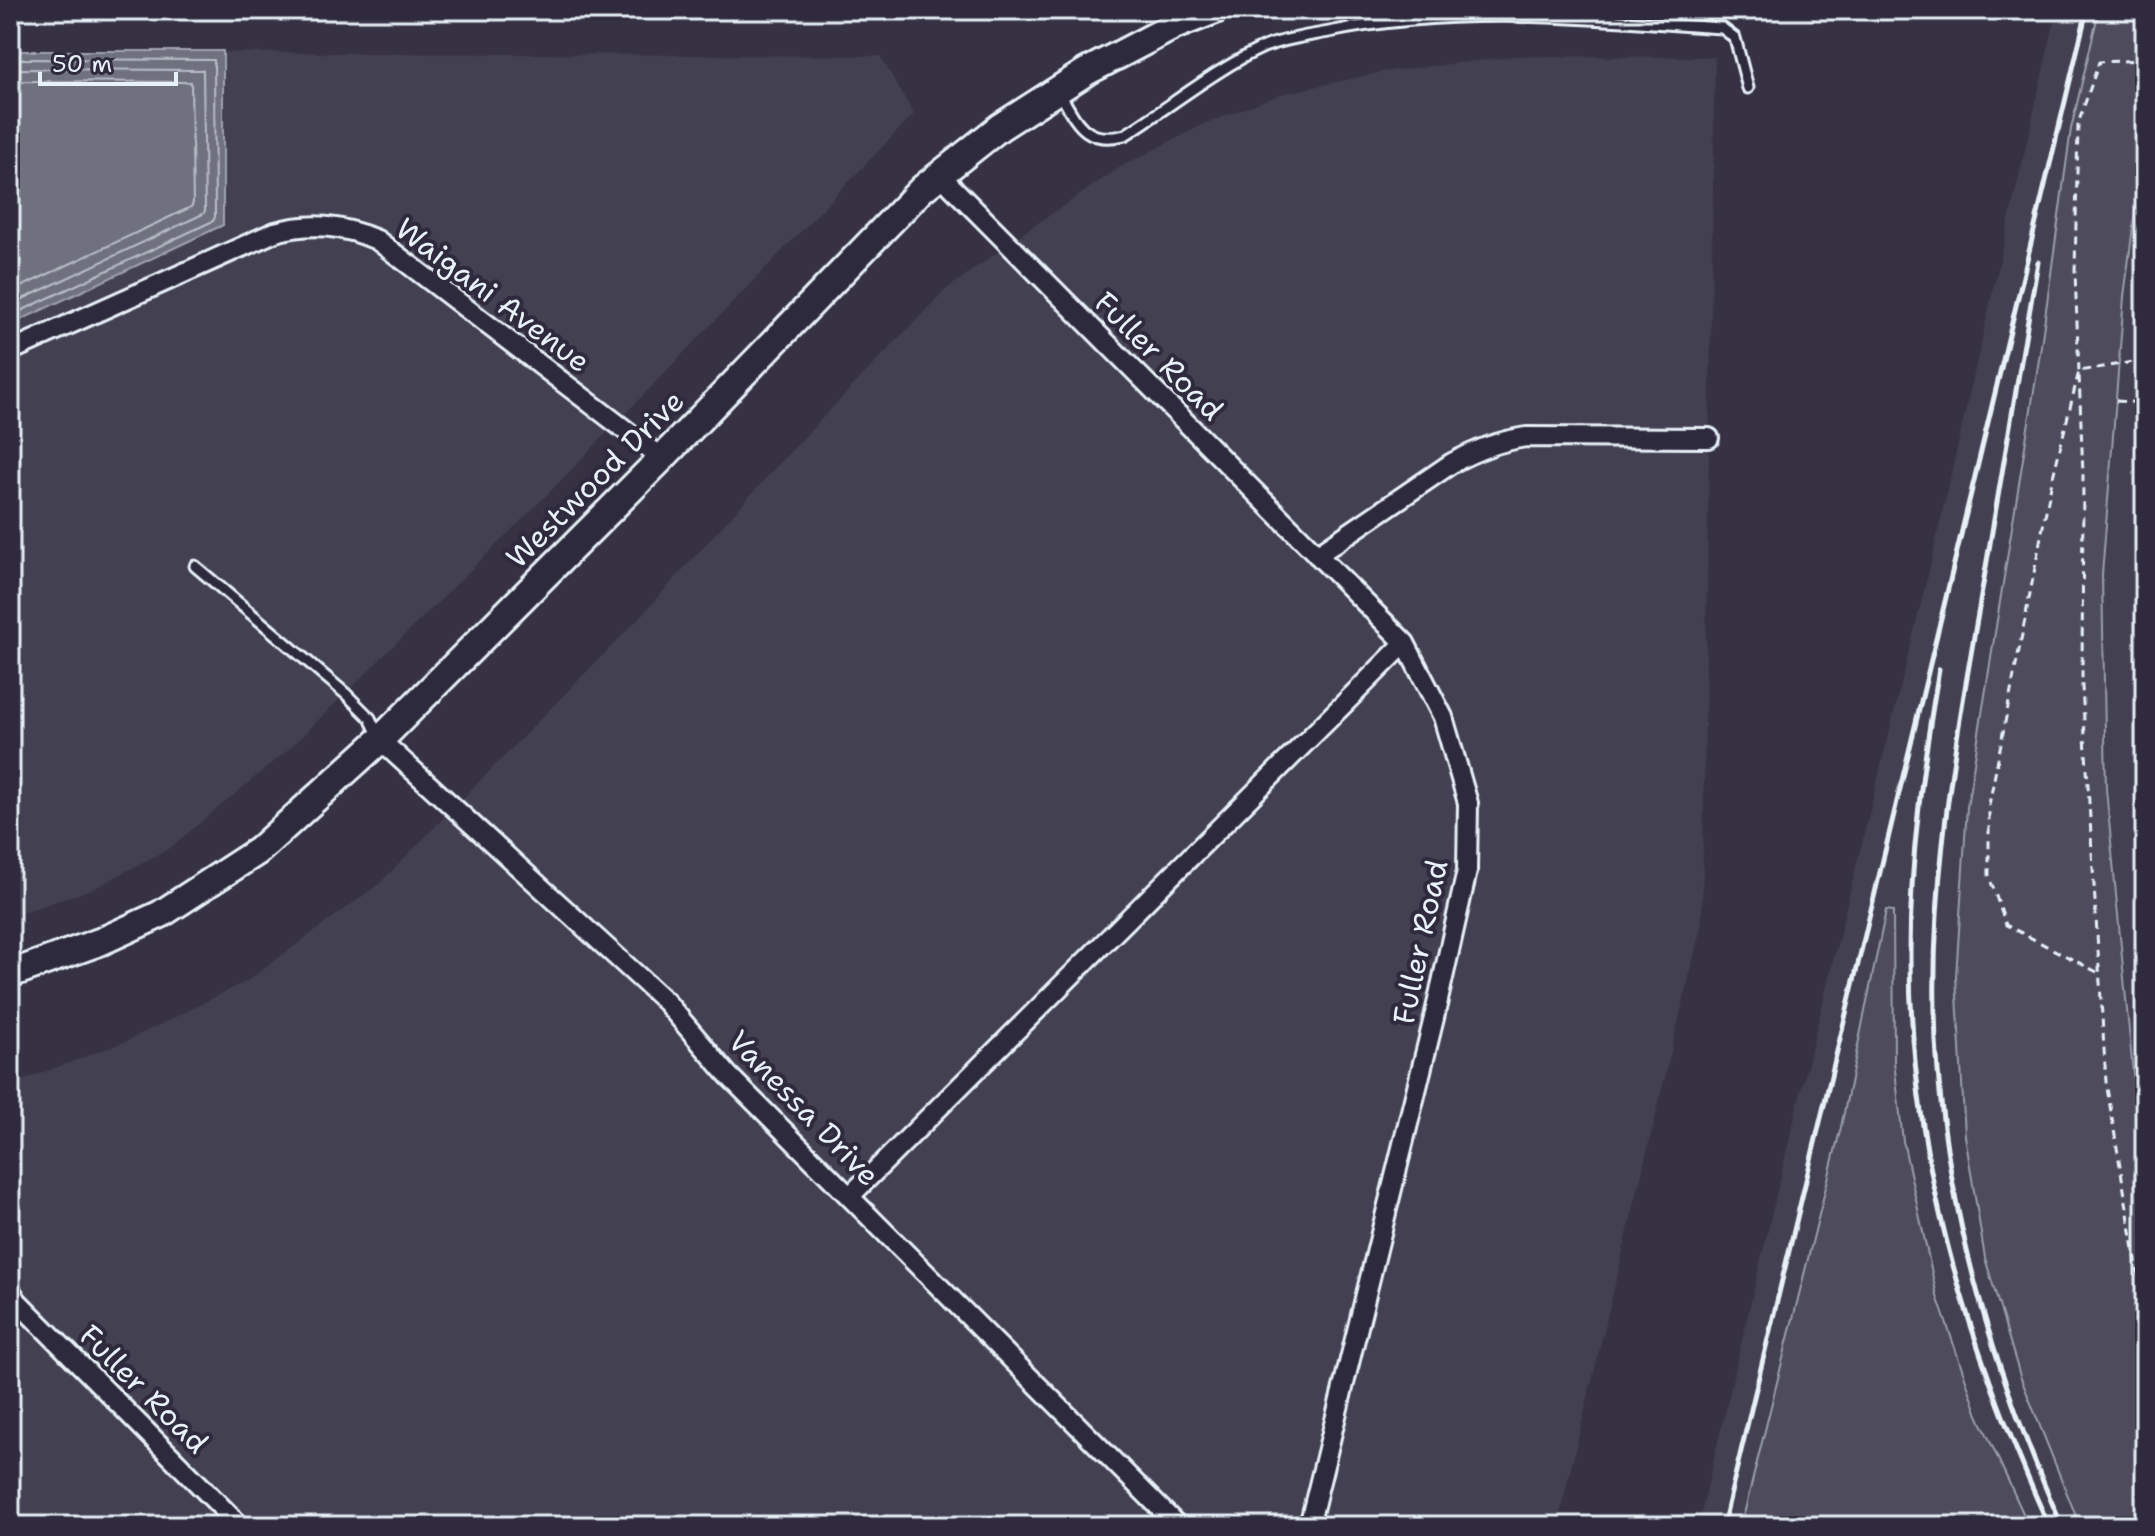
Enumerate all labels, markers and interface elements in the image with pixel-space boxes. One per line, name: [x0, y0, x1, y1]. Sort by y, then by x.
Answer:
scale bar: [40, 36, 176, 86]
text: 50 m: [52, 48, 112, 80]
street label: Waigani Avenue: [387, 208, 599, 382]
street label: Fuller Road: [1085, 282, 1233, 430]
street label: Westwood Drive: [497, 381, 693, 577]
street label: Fuller Road: [1383, 856, 1457, 1028]
street label: Vanessa Drive: [719, 1021, 889, 1195]
street label: Fuller Road: [70, 1315, 218, 1463]

